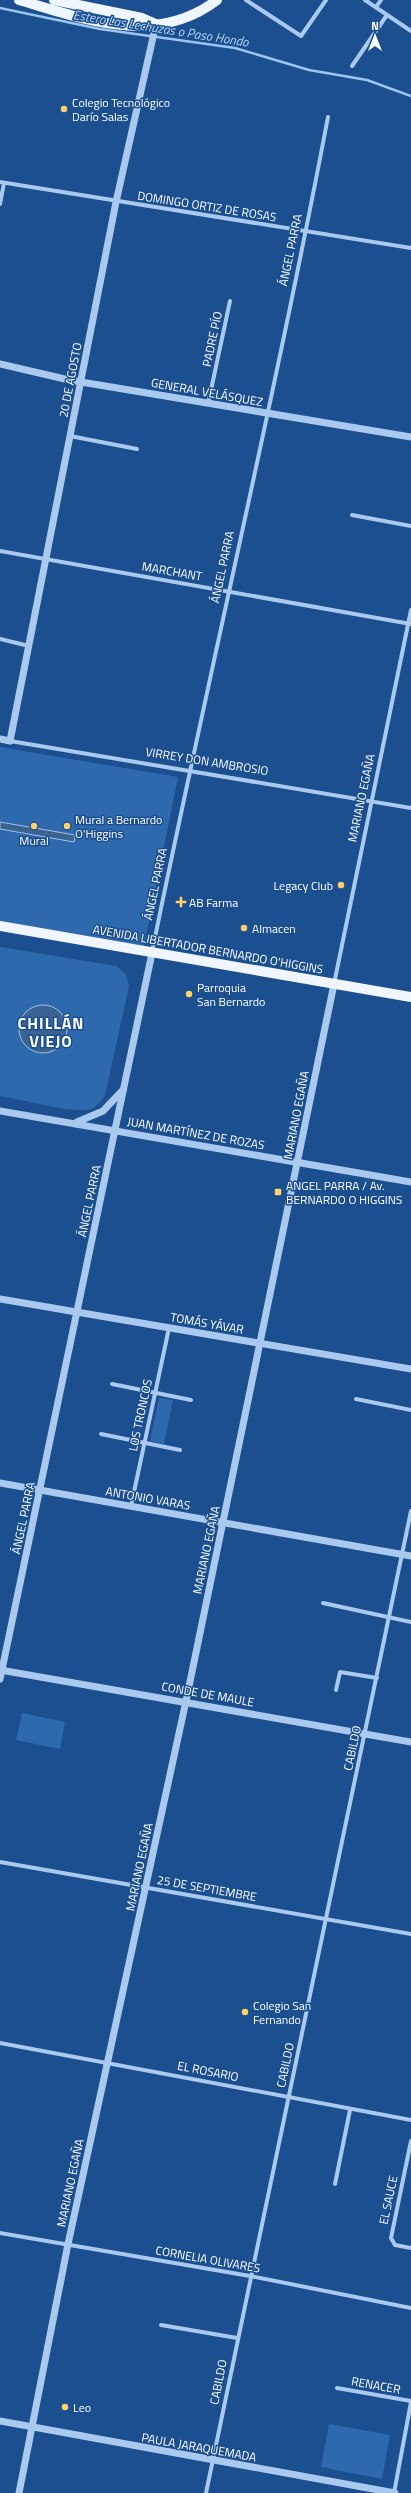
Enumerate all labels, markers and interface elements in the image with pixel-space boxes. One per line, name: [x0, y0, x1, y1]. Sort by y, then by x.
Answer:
water label: Estero Las Lechuzas o Paso Hondo: [72, 4, 251, 52]
north arrow: [355, 16, 395, 56]
text: N: [371, 18, 379, 34]
place label: Colegio Tecnológico Darío Salas: [72, 93, 170, 126]
marker: Colegio Tecnológico Darío Salas: [59, 104, 69, 114]
street label: DOMINGO ORTIZ DE ROSAS: [136, 186, 278, 226]
street label: ÁNGEL PARRA: [273, 212, 307, 288]
street label: PADRE PÍO: [197, 309, 227, 369]
street label: 20 DE AGOSTO: [53, 341, 87, 419]
street label: GENERAL VELÁSQUEZ: [150, 373, 264, 411]
street label: ÁNGEL PARRA: [205, 529, 239, 605]
street label: MARCHANT: [140, 556, 204, 586]
street label: VIRREY DON AMBROSIO: [144, 742, 270, 780]
street label: MARIANO EGAÑA: [342, 752, 380, 844]
place label: Mural a Bernardo O'Higgins: [75, 810, 162, 843]
marker: Mural: [29, 821, 39, 831]
marker: Mural a Bernardo O'Higgins: [62, 821, 72, 831]
place label: Mural: [19, 831, 49, 850]
street label: ÁNGEL PARRA: [138, 846, 172, 922]
place label: Legacy Club: [273, 876, 333, 895]
marker: Legacy Club: [336, 880, 346, 890]
place label: AB Farma: [189, 893, 238, 912]
marker: AB Farma: [176, 897, 186, 907]
street label: AVENIDA LIBERTADOR BERNARDO O'HIGGINS: [91, 919, 325, 979]
place label: Almacen: [252, 919, 296, 938]
marker: Almacen: [239, 923, 249, 933]
place label: Parroquia San Bernardo: [197, 978, 265, 1011]
marker: Parroquia San Bernardo: [184, 989, 194, 999]
district label: CHILLÁN VIEJO: [18, 1011, 84, 1053]
street label: MARIANO EGAÑA: [278, 1069, 314, 1161]
street label: JUAN MARTÍNEZ DE ROZAS: [126, 1112, 266, 1154]
street label: ÁNGEL PARRA: [72, 1163, 106, 1239]
place label: ANGEL PARRA / Av. BERNARDO O HIGGINS: [286, 1176, 402, 1209]
marker: ANGEL PARRA / Av. BERNARDO O HIGGINS: [273, 1187, 283, 1197]
street label: TOMÁS YÁVAR: [169, 1307, 245, 1339]
street label: LOS TRONCOS: [123, 1377, 157, 1453]
street label: ÁNGEL PARRA: [6, 1480, 40, 1556]
street label: ANTONIO VARAS: [104, 1481, 192, 1515]
street label: MARIANO EGAÑA: [187, 1504, 225, 1596]
street label: CONDE DE MAULE: [160, 1677, 256, 1712]
street label: CABILDO: [338, 1724, 366, 1772]
street label: MARIANO EGAÑA: [120, 1821, 158, 1913]
street label: 25 DE SEPTIEMBRE: [156, 1870, 259, 1906]
place label: Colegio San Fernando: [253, 1996, 311, 2029]
marker: Colegio San Fernando: [240, 2007, 250, 2017]
street label: CABILDO: [271, 2041, 299, 2089]
street label: EL ROSARIO: [176, 2056, 240, 2086]
street label: MARIANO EGAÑA: [51, 2137, 89, 2229]
street label: EL SAUCE: [374, 2174, 402, 2226]
street label: CORNELIA OLIVARES: [154, 2240, 262, 2278]
street label: CABILDO: [204, 2358, 232, 2406]
street label: RENACER: [350, 2371, 402, 2399]
place label: Leo: [73, 2398, 91, 2417]
marker: Leo: [60, 2402, 70, 2412]
street label: PAULA JARAQUEMADA: [140, 2428, 258, 2466]

